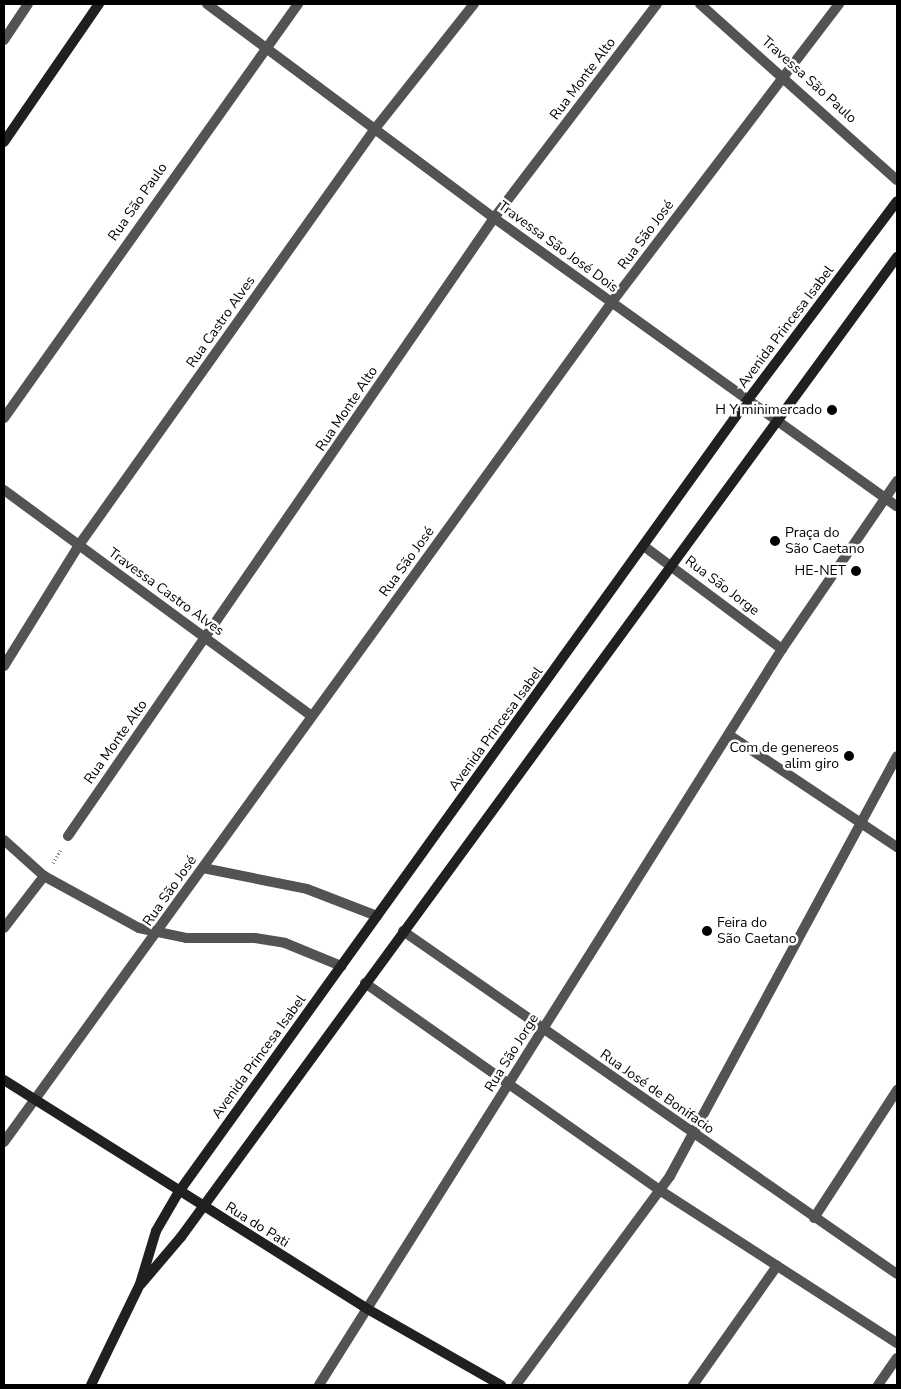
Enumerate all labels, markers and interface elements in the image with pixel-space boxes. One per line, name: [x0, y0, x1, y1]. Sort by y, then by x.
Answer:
street label: Travessa São Paulo: [758, 33, 860, 127]
street label: Rua Monte Alto: [547, 35, 619, 123]
street label: Rua São Paulo: [105, 160, 171, 244]
street label: Rua São José: [615, 197, 677, 273]
street label: Travessa São José Dois: [495, 198, 621, 296]
street label: Avenida Princesa Isabel: [735, 263, 837, 391]
street label: Rua Castro Alves: [183, 273, 259, 371]
street label: Rua Monte Alto: [312, 363, 382, 455]
place label: H Y minimercado: [715, 402, 822, 418]
marker: H Y minimercado: [826, 404, 838, 416]
street label: Rua São José: [376, 524, 438, 600]
place label: Praça do São Caetano: [785, 525, 865, 558]
marker: Praça do São Caetano: [769, 535, 781, 547]
street label: Travessa Castro Alves: [105, 544, 227, 640]
street label: Rua São Jorge: [682, 553, 762, 619]
place label: HE-NET: [794, 563, 846, 579]
marker: HE-NET: [850, 565, 862, 577]
street label: Avenida Princesa Isabel: [445, 664, 547, 794]
street label: Rua Monte Alto: [81, 697, 151, 787]
place label: Com de genereos alim giro: [730, 740, 839, 772]
marker: Com de genereos alim giro: [843, 750, 855, 762]
street label: Rua São José: [140, 853, 200, 929]
place label: Feira do São Caetano: [717, 915, 797, 948]
marker: Feira do São Caetano: [701, 925, 713, 937]
street label: Avenida Princesa Isabel: [208, 992, 310, 1122]
street label: Rua São Jorge: [481, 1011, 543, 1095]
street label: Rua José de Bonifacio: [597, 1046, 717, 1138]
street label: Rua do Pati: [222, 1199, 292, 1251]

